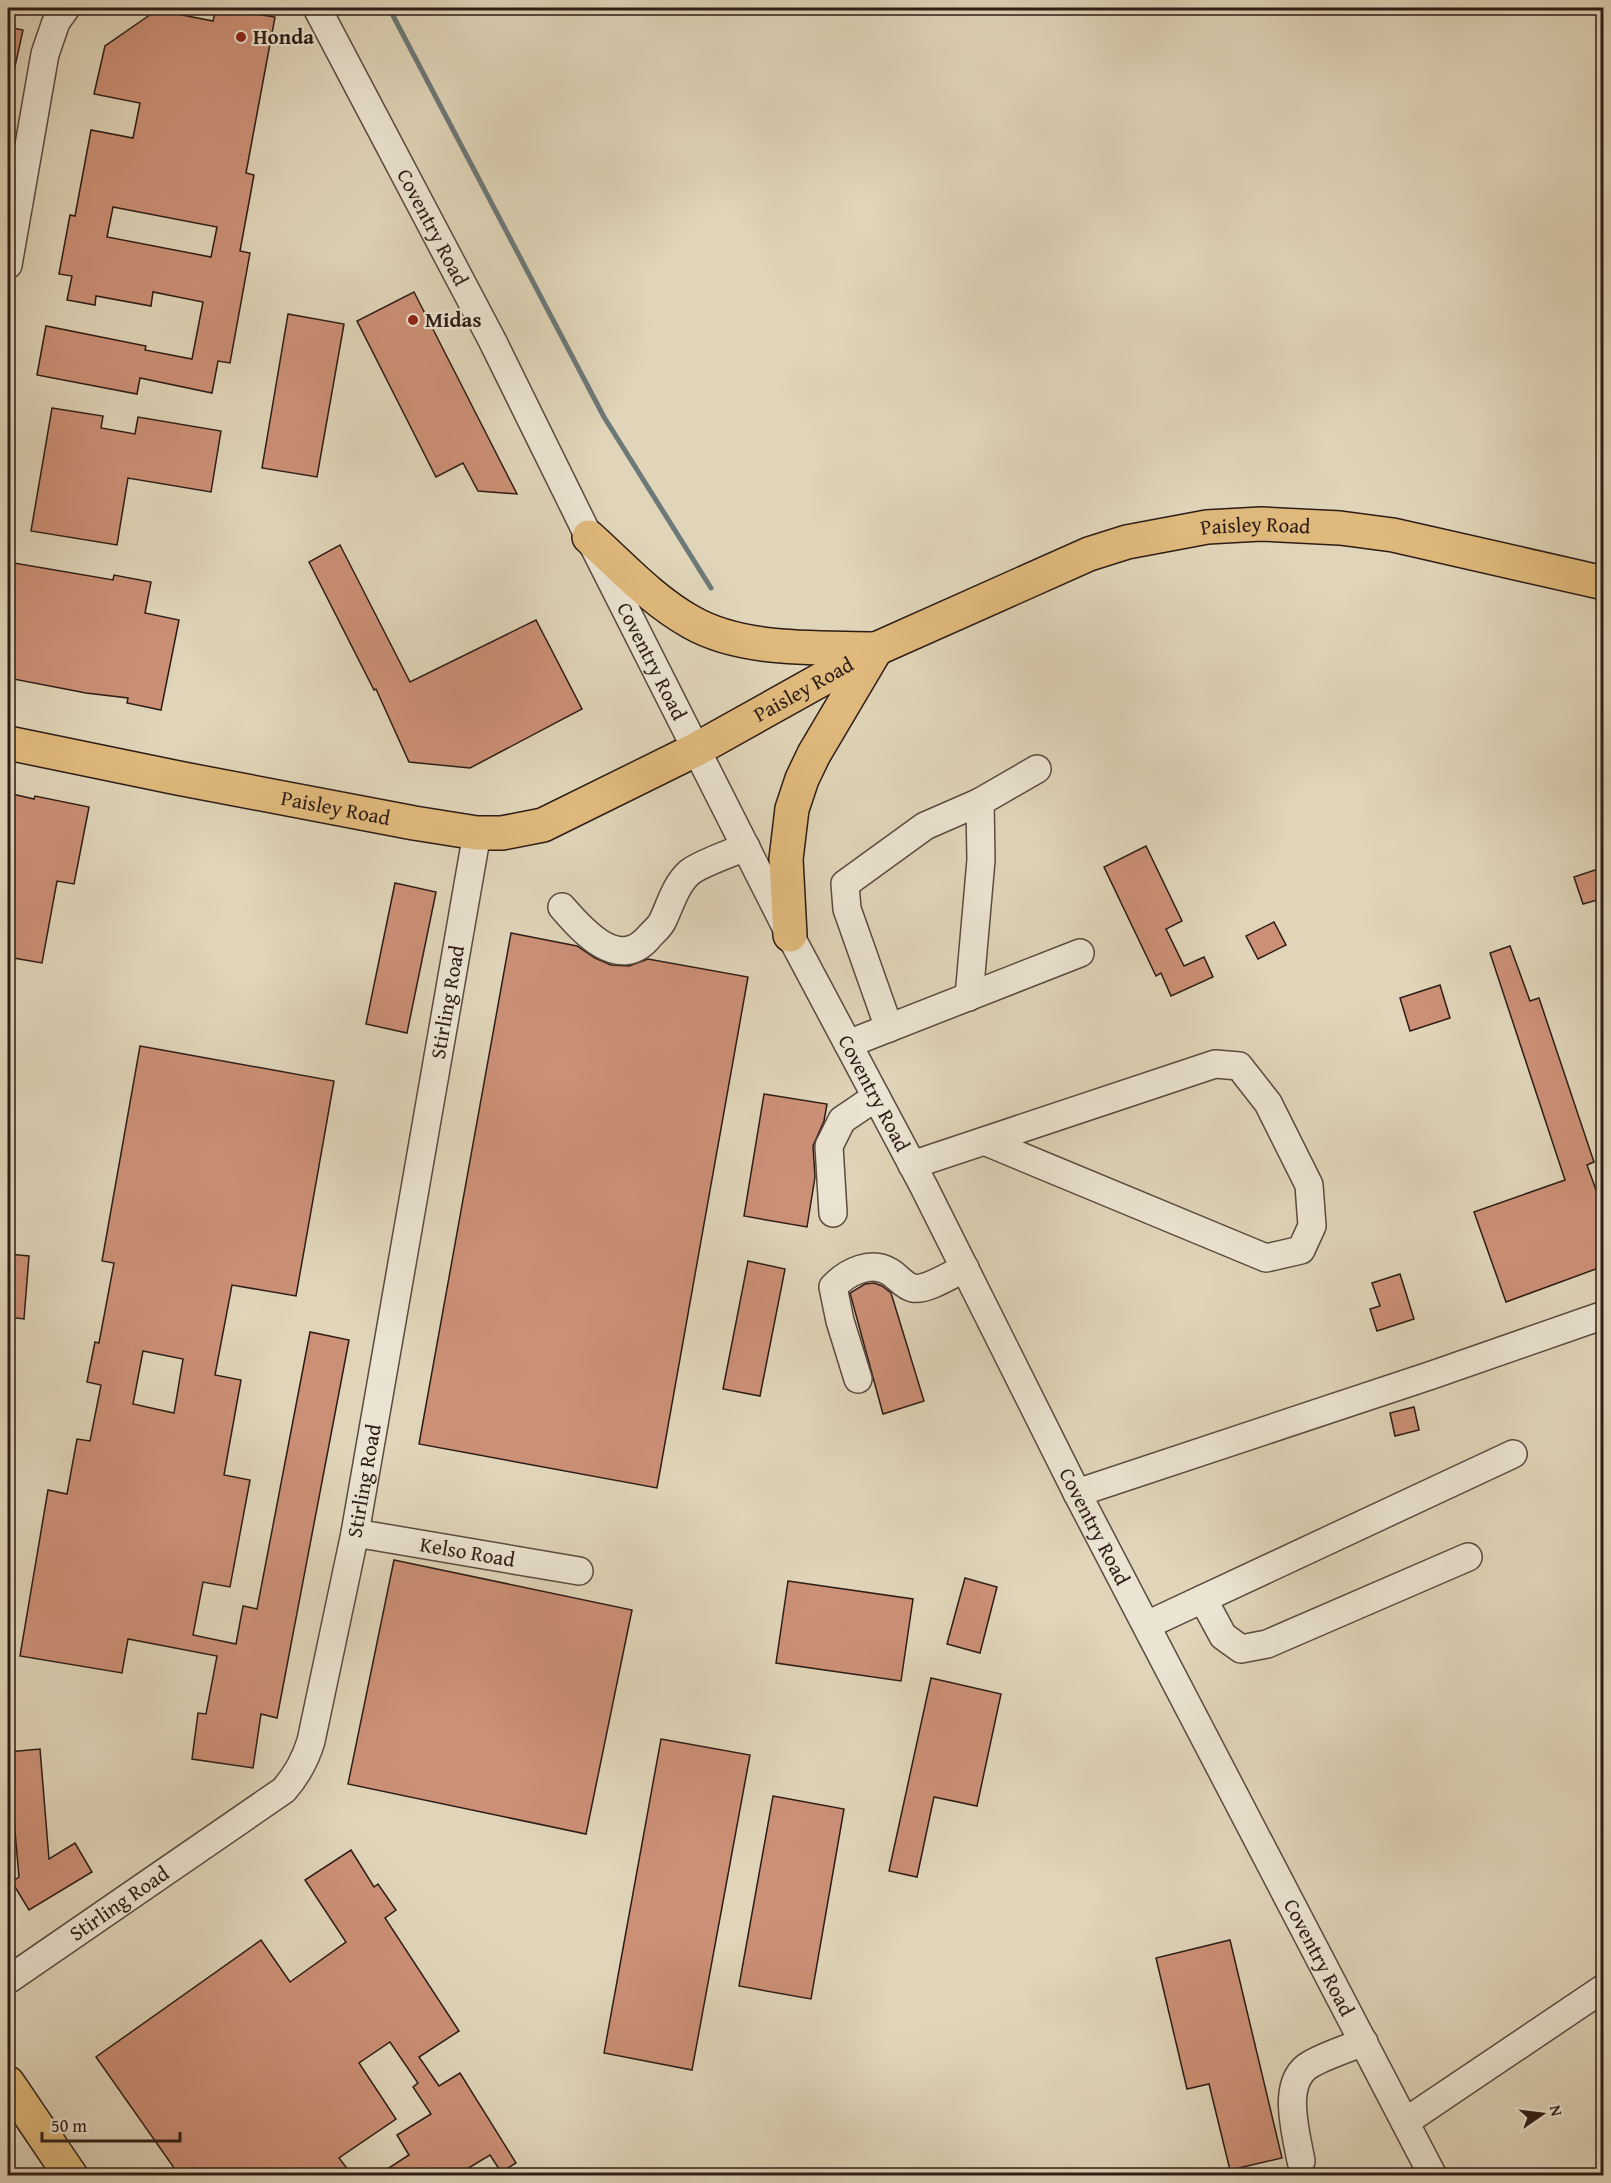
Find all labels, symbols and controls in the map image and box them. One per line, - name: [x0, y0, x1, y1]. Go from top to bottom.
- place label: Honda: [253, 21, 314, 52]
- marker: Honda: [234, 30, 248, 44]
- street label: Coventry Road: [389, 163, 477, 292]
- place label: Midas: [425, 304, 481, 335]
- marker: Midas: [406, 313, 420, 327]
- street label: Paisley Road: [1197, 508, 1312, 543]
- street label: Coventry Road: [609, 597, 695, 726]
- street label: Paisley Road: [747, 648, 860, 730]
- street label: Paisley Road: [279, 782, 394, 833]
- street label: Stirling Road: [422, 942, 472, 1061]
- street label: Coventry Road: [831, 1029, 919, 1158]
- street label: Stirling Road: [338, 1421, 389, 1540]
- street label: Coventry Road: [1052, 1462, 1139, 1591]
- street label: Kelso Road: [418, 1528, 518, 1575]
- street label: Stirling Road: [63, 1857, 176, 1948]
- street label: Coventry Road: [1276, 1893, 1363, 2022]
- north arrow: [1512, 2084, 1572, 2144]
- text: N: [1544, 2102, 1570, 2119]
- scale bar: [42, 2105, 180, 2143]
- text: 50 m: [51, 2112, 87, 2139]

